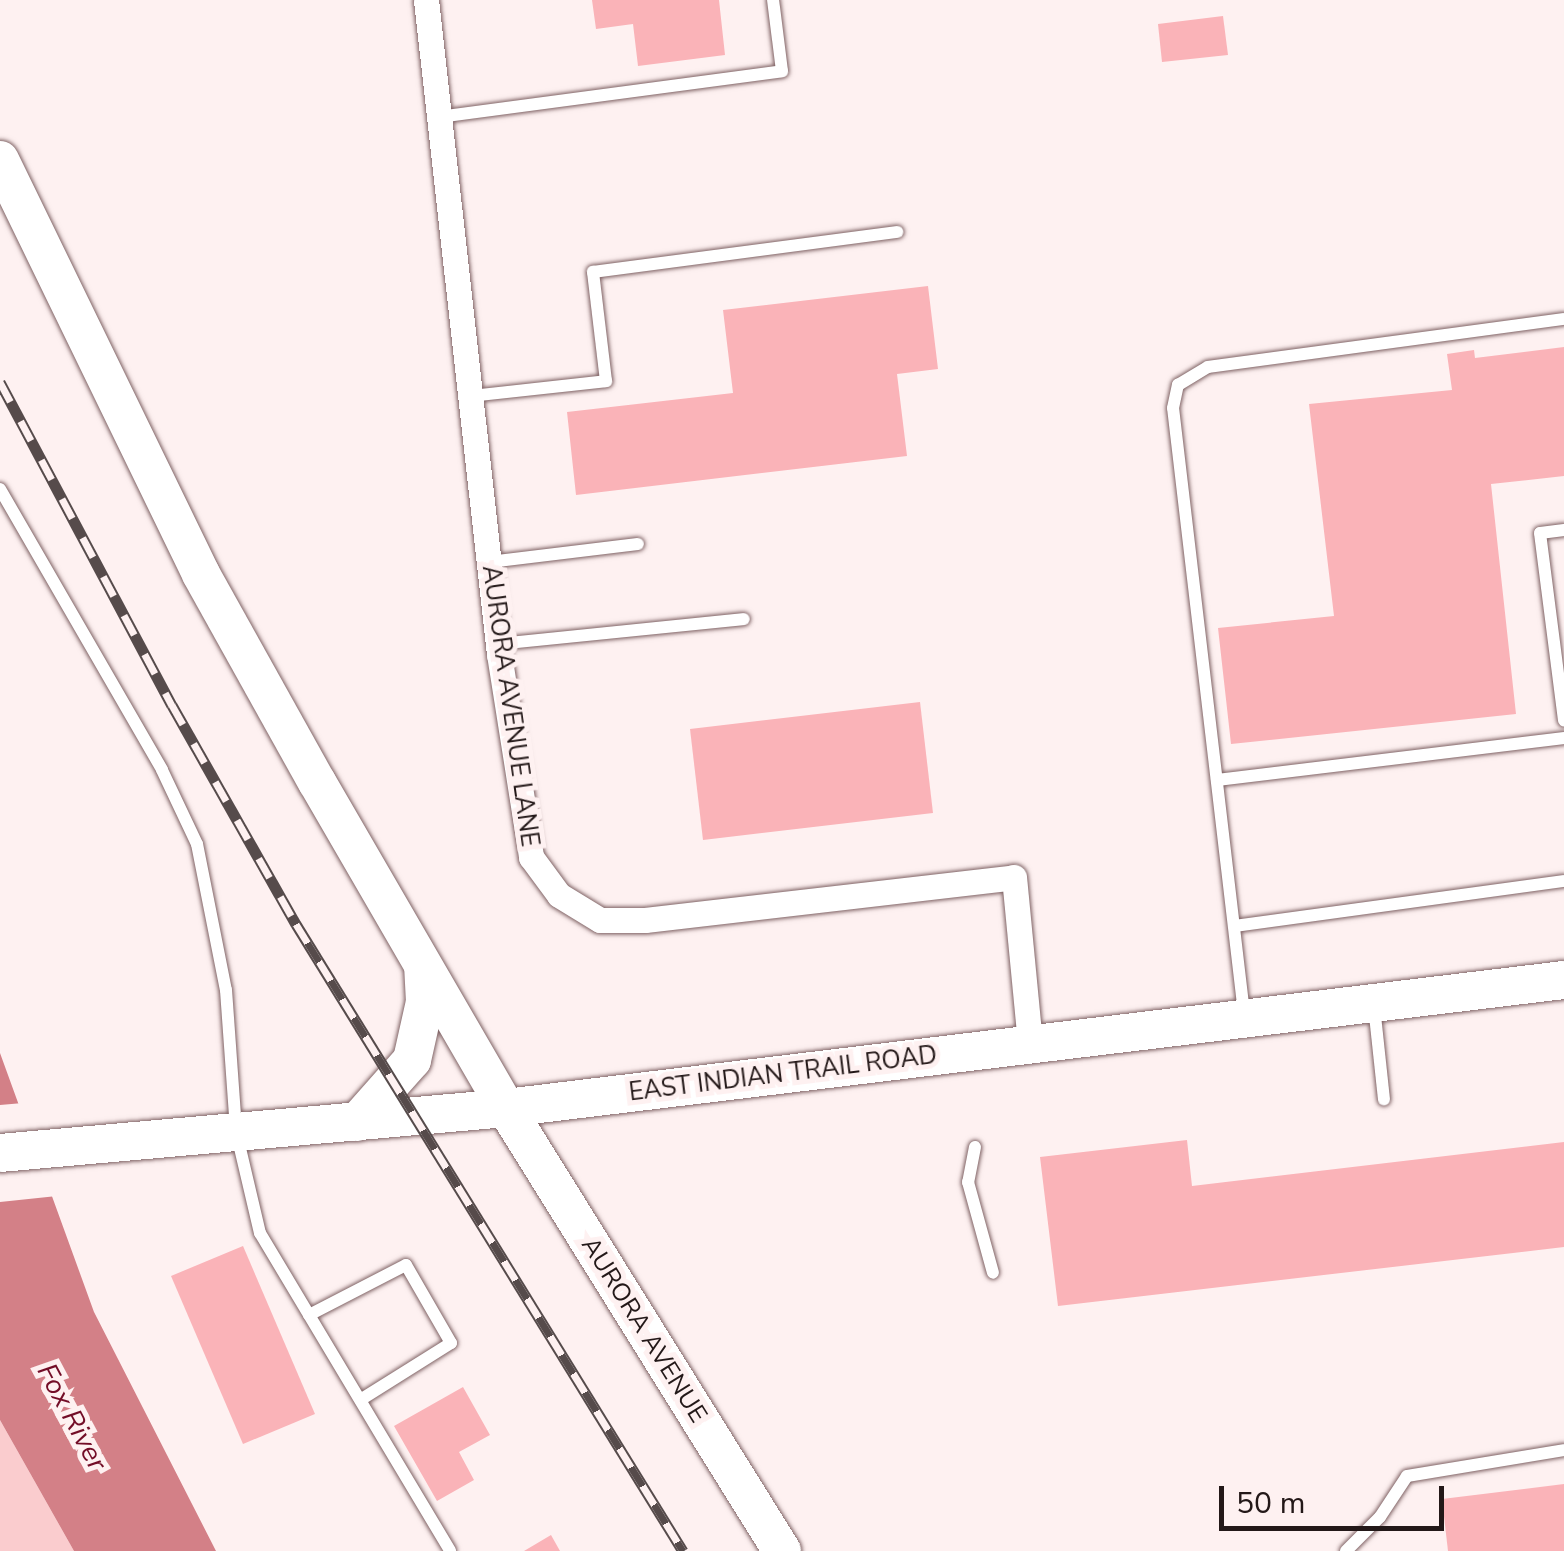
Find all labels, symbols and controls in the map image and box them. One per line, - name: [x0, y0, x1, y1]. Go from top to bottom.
- street label: AURORA AVENUE LANE: [475, 563, 545, 849]
- street label: EAST INDIAN TRAIL ROAD: [627, 1040, 939, 1108]
- street label: AURORA AVENUE: [575, 1232, 713, 1428]
- water label: Fox River: [30, 1358, 114, 1476]
- scale bar: [1224, 1466, 1449, 1528]
- text: 50 m: [1236, 1483, 1305, 1524]

